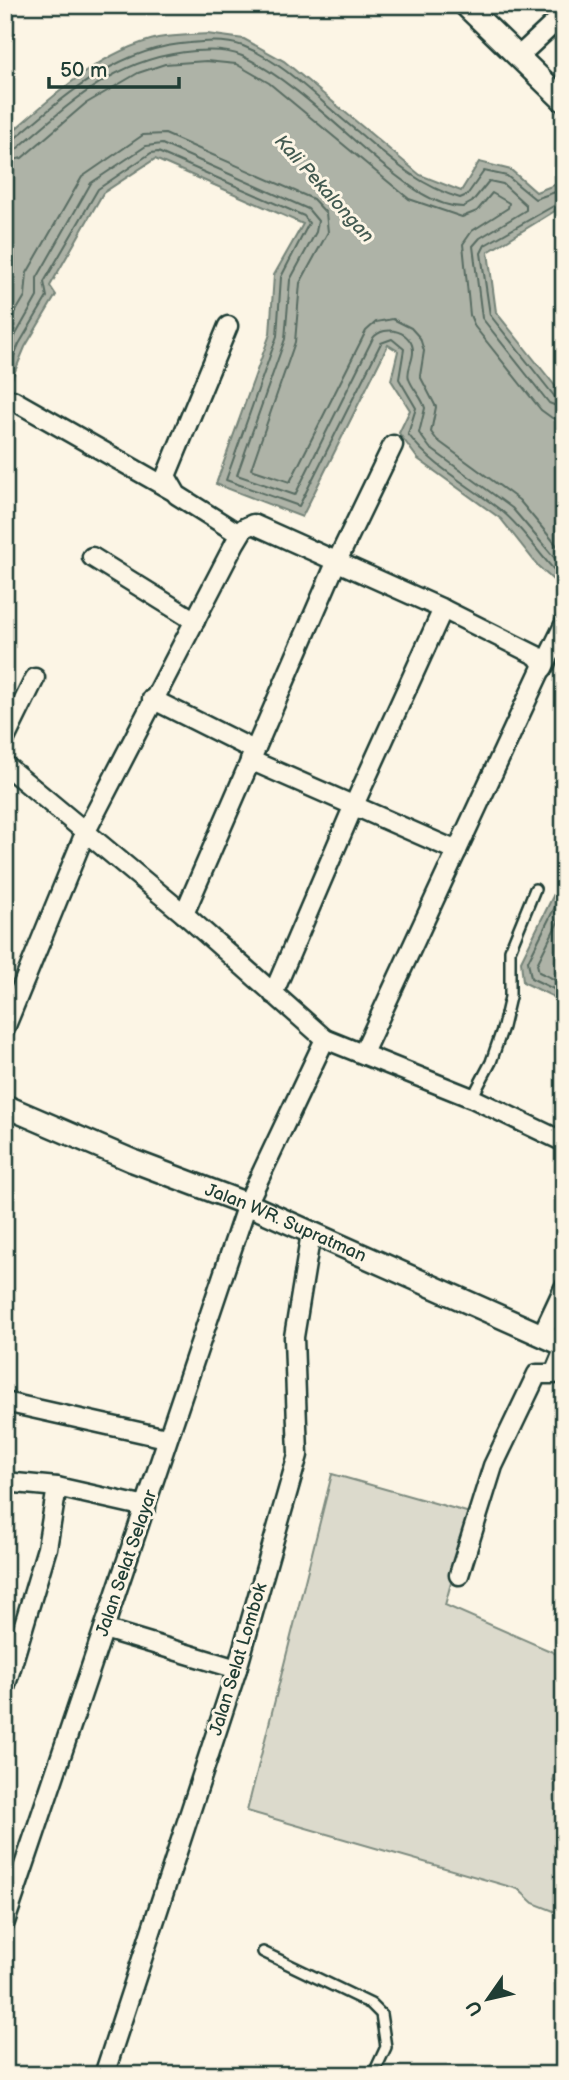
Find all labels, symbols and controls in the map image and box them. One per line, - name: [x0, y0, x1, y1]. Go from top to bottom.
- scale bar: [49, 46, 178, 90]
- text: 50 m: [60, 58, 107, 83]
- water label: Kali Pekalongan: [269, 130, 378, 248]
- street label: Jalan WR. Supratman: [202, 1179, 369, 1267]
- street label: Jalan Selat Selayar: [92, 1487, 162, 1639]
- street label: Jalan Selat Lombok: [205, 1580, 272, 1738]
- north arrow: [454, 1965, 524, 2035]
- text: U: [462, 1996, 488, 2020]

